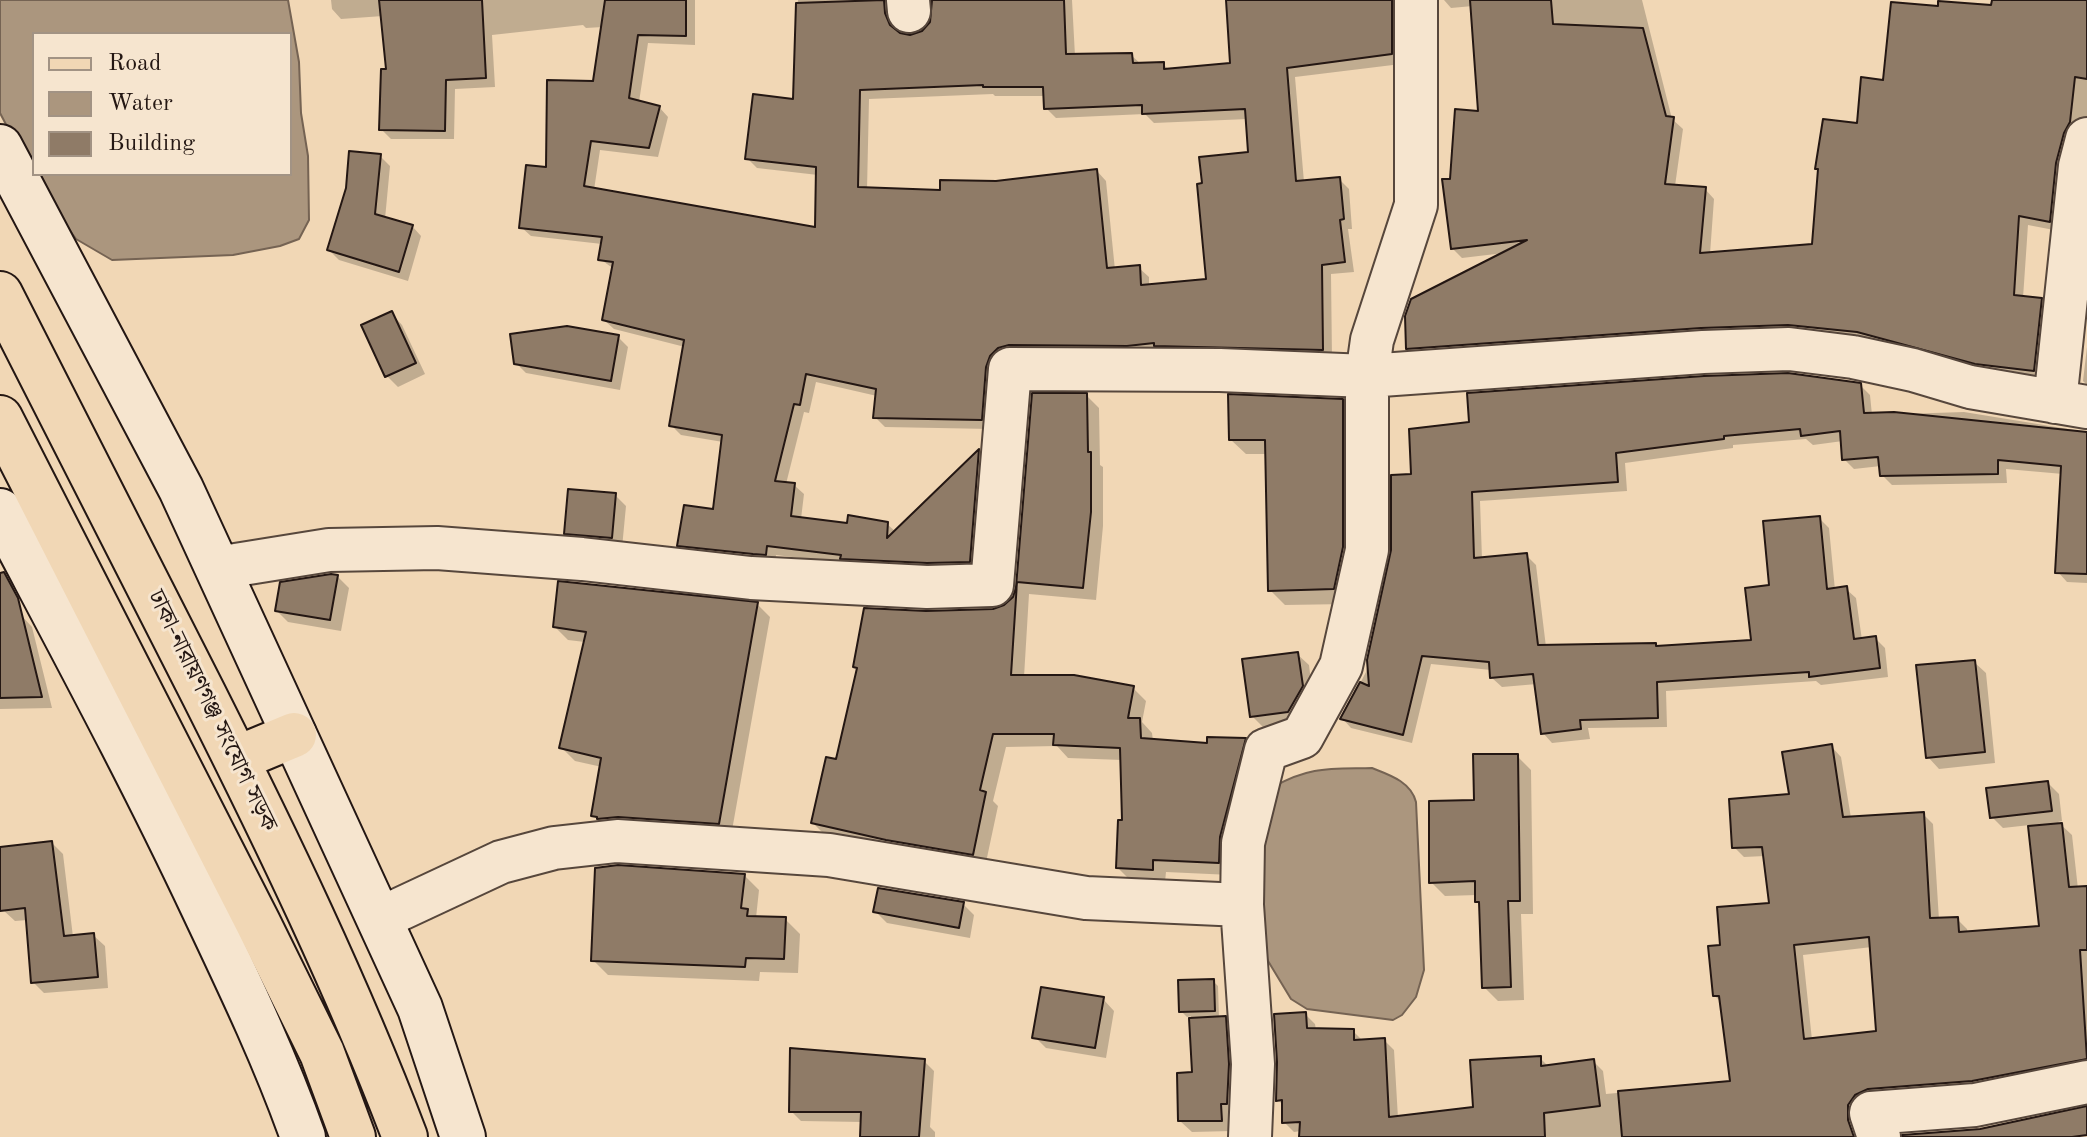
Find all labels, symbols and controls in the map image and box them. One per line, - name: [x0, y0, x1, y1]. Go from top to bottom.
- legend: [32, 32, 292, 176]
- text: Road: [108, 52, 161, 76]
- text: Water: [108, 92, 173, 116]
- text: Building: [108, 132, 195, 156]
- street label: ঢাকা-নারায়ণগঞ্জ সংযোগ সড়ক: [141, 586, 283, 836]

